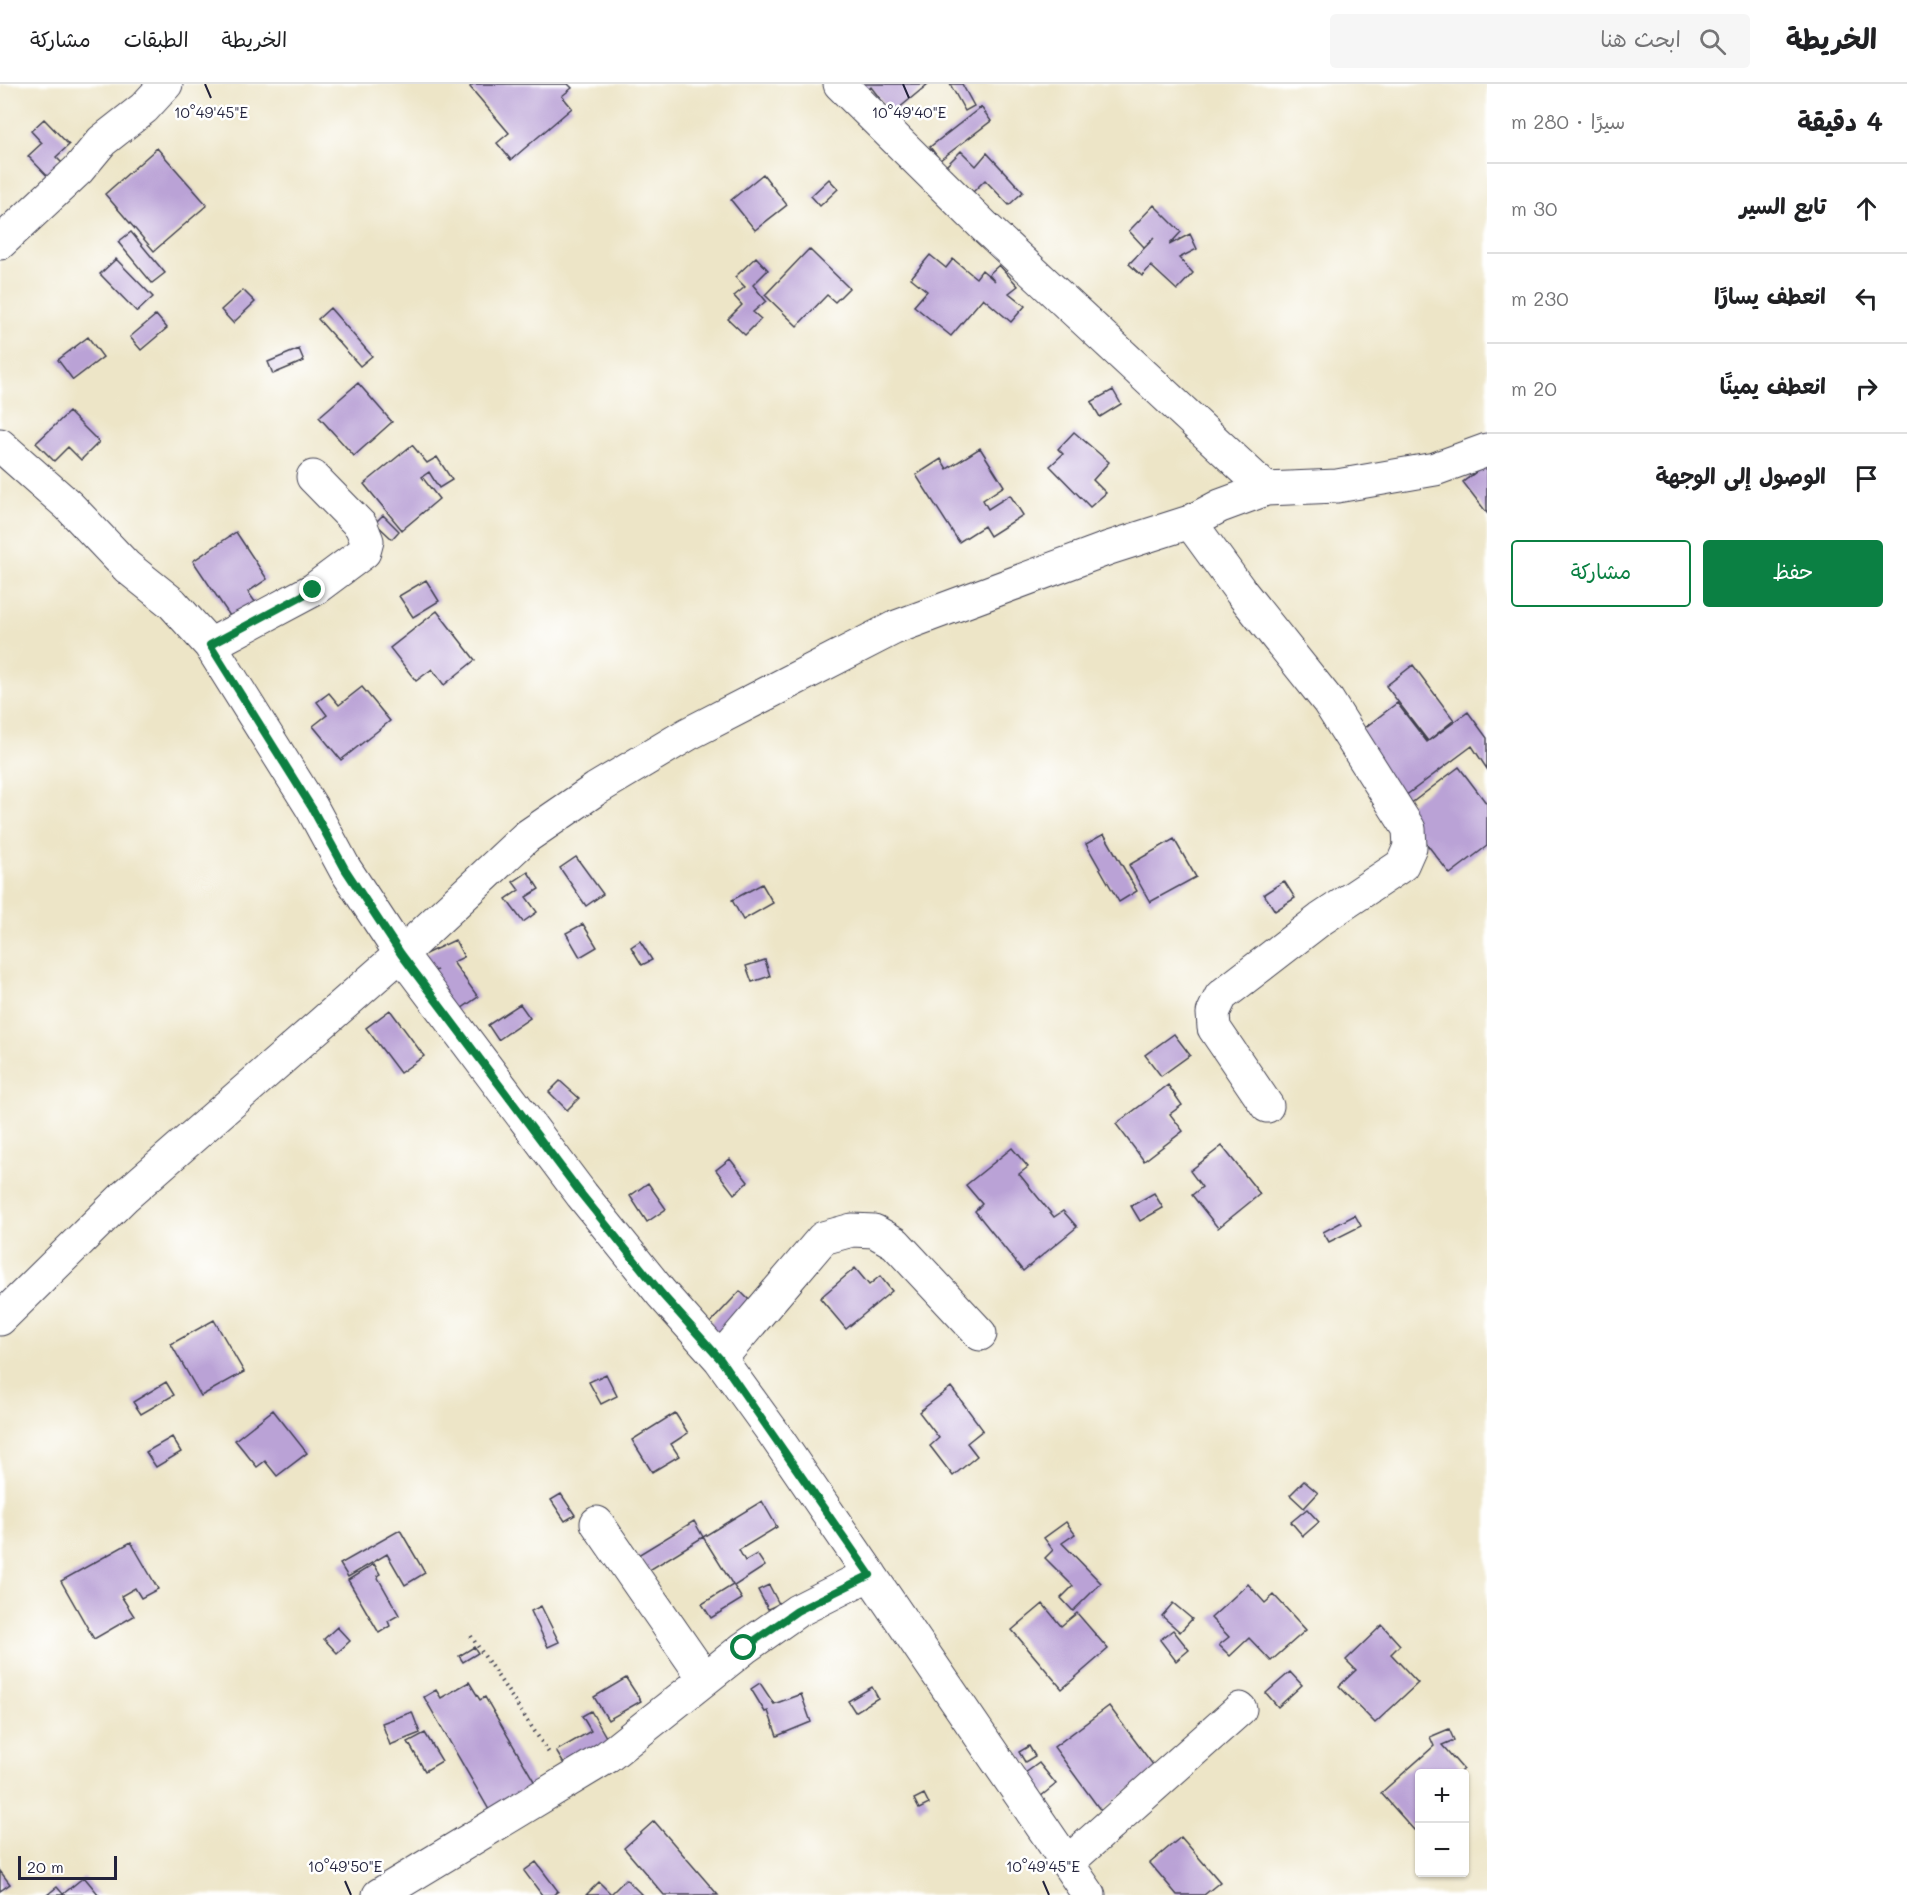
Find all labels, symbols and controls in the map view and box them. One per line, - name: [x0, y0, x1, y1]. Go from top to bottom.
- search box: [1330, 14, 1750, 68]
- text: الخريطة: [1786, 20, 1877, 56]
- text: ابحث هنا: [1600, 24, 1681, 53]
- text: مشاركة: [30, 25, 91, 52]
- text: الطبقات: [124, 25, 189, 52]
- text: الخريطة: [222, 25, 287, 52]
- icon: search: [1696, 25, 1729, 58]
- text: 10°49'45"E: [174, 102, 248, 122]
- text: 10°49'40"E: [872, 102, 947, 122]
- text: 4 دقيقة: [1797, 104, 1883, 138]
- text: سيرًا · 280 m: [1511, 108, 1625, 134]
- text: تابع السير: [1740, 191, 1826, 220]
- icon: ahead: [1850, 192, 1883, 225]
- text: 30 m: [1511, 195, 1557, 221]
- text: انعطف يسارًا: [1714, 281, 1826, 310]
- icon: left: [1850, 282, 1883, 315]
- text: 230 m: [1511, 285, 1569, 311]
- text: انعطف يمينًا: [1720, 371, 1826, 400]
- icon: right: [1850, 372, 1883, 405]
- text: 20 m: [1511, 375, 1557, 401]
- text: الوصول إلى الوجهة: [1655, 461, 1826, 490]
- icon: arrive: [1850, 462, 1883, 495]
- button: مشاركة: [1511, 540, 1691, 607]
- button: حفظ: [1703, 540, 1883, 607]
- route end: [299, 576, 325, 602]
- route start: [730, 1634, 756, 1660]
- map controls: [1415, 1769, 1469, 1877]
- button: +: [1415, 1769, 1469, 1823]
- button: −: [1415, 1823, 1469, 1877]
- scale bar: [18, 1853, 117, 1880]
- text: 20 m: [27, 1856, 64, 1877]
- text: 10°49'50"E: [308, 1856, 383, 1876]
- text: 10°49'45"E: [1006, 1856, 1080, 1876]

